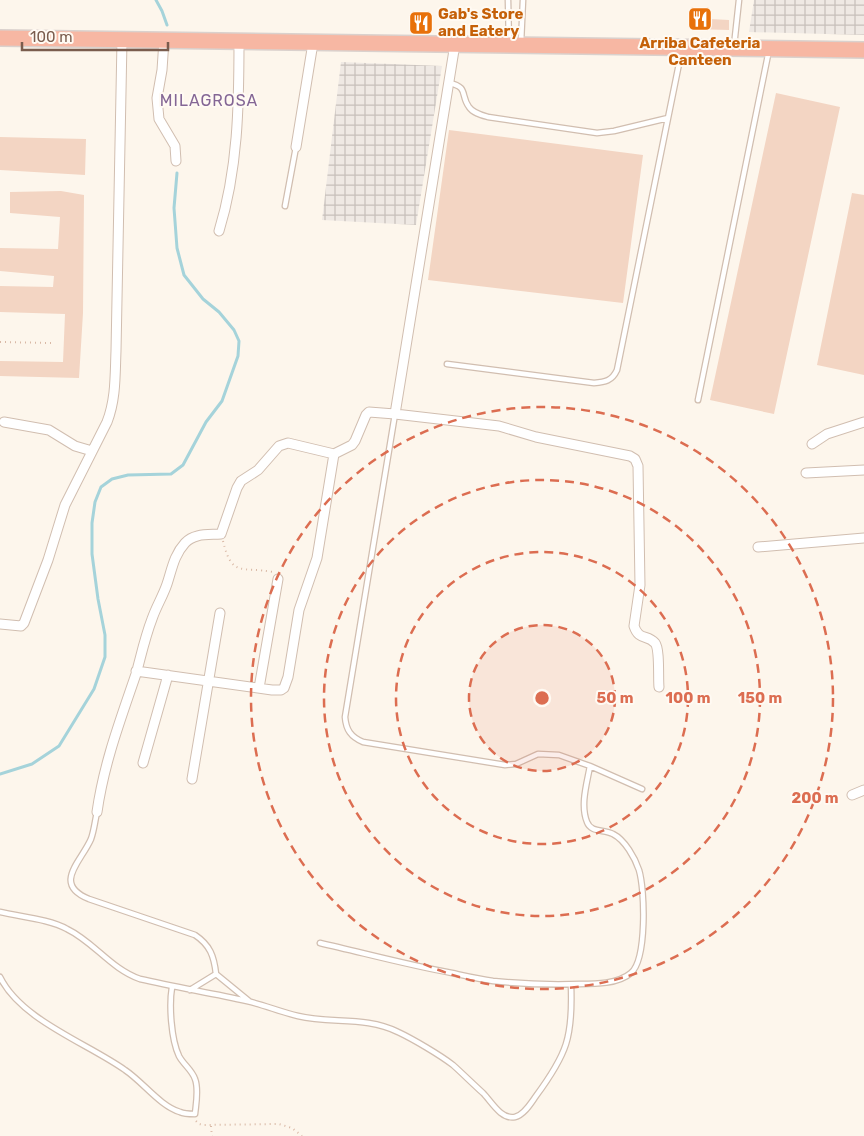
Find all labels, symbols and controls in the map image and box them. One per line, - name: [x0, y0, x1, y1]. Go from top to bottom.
- place label: Gab's Store and Eatery: [438, 5, 523, 40]
- restaurant icon: Arriba Cafeteria Canteen: [687, 6, 713, 32]
- restaurant icon: Gab's Store and Eatery: [408, 10, 434, 36]
- scale bar: [22, 20, 169, 52]
- text: 100 m: [30, 28, 72, 46]
- place label: Arriba Cafeteria Canteen: [640, 34, 761, 69]
- district label: MILAGROSA: [160, 91, 258, 110]
- centre of rings: [533, 689, 551, 707]
- text: 50 m: [597, 689, 633, 707]
- text: 100 m: [666, 689, 710, 707]
- text: 150 m: [738, 689, 782, 707]
- text: 200 m: [791, 789, 839, 807]

